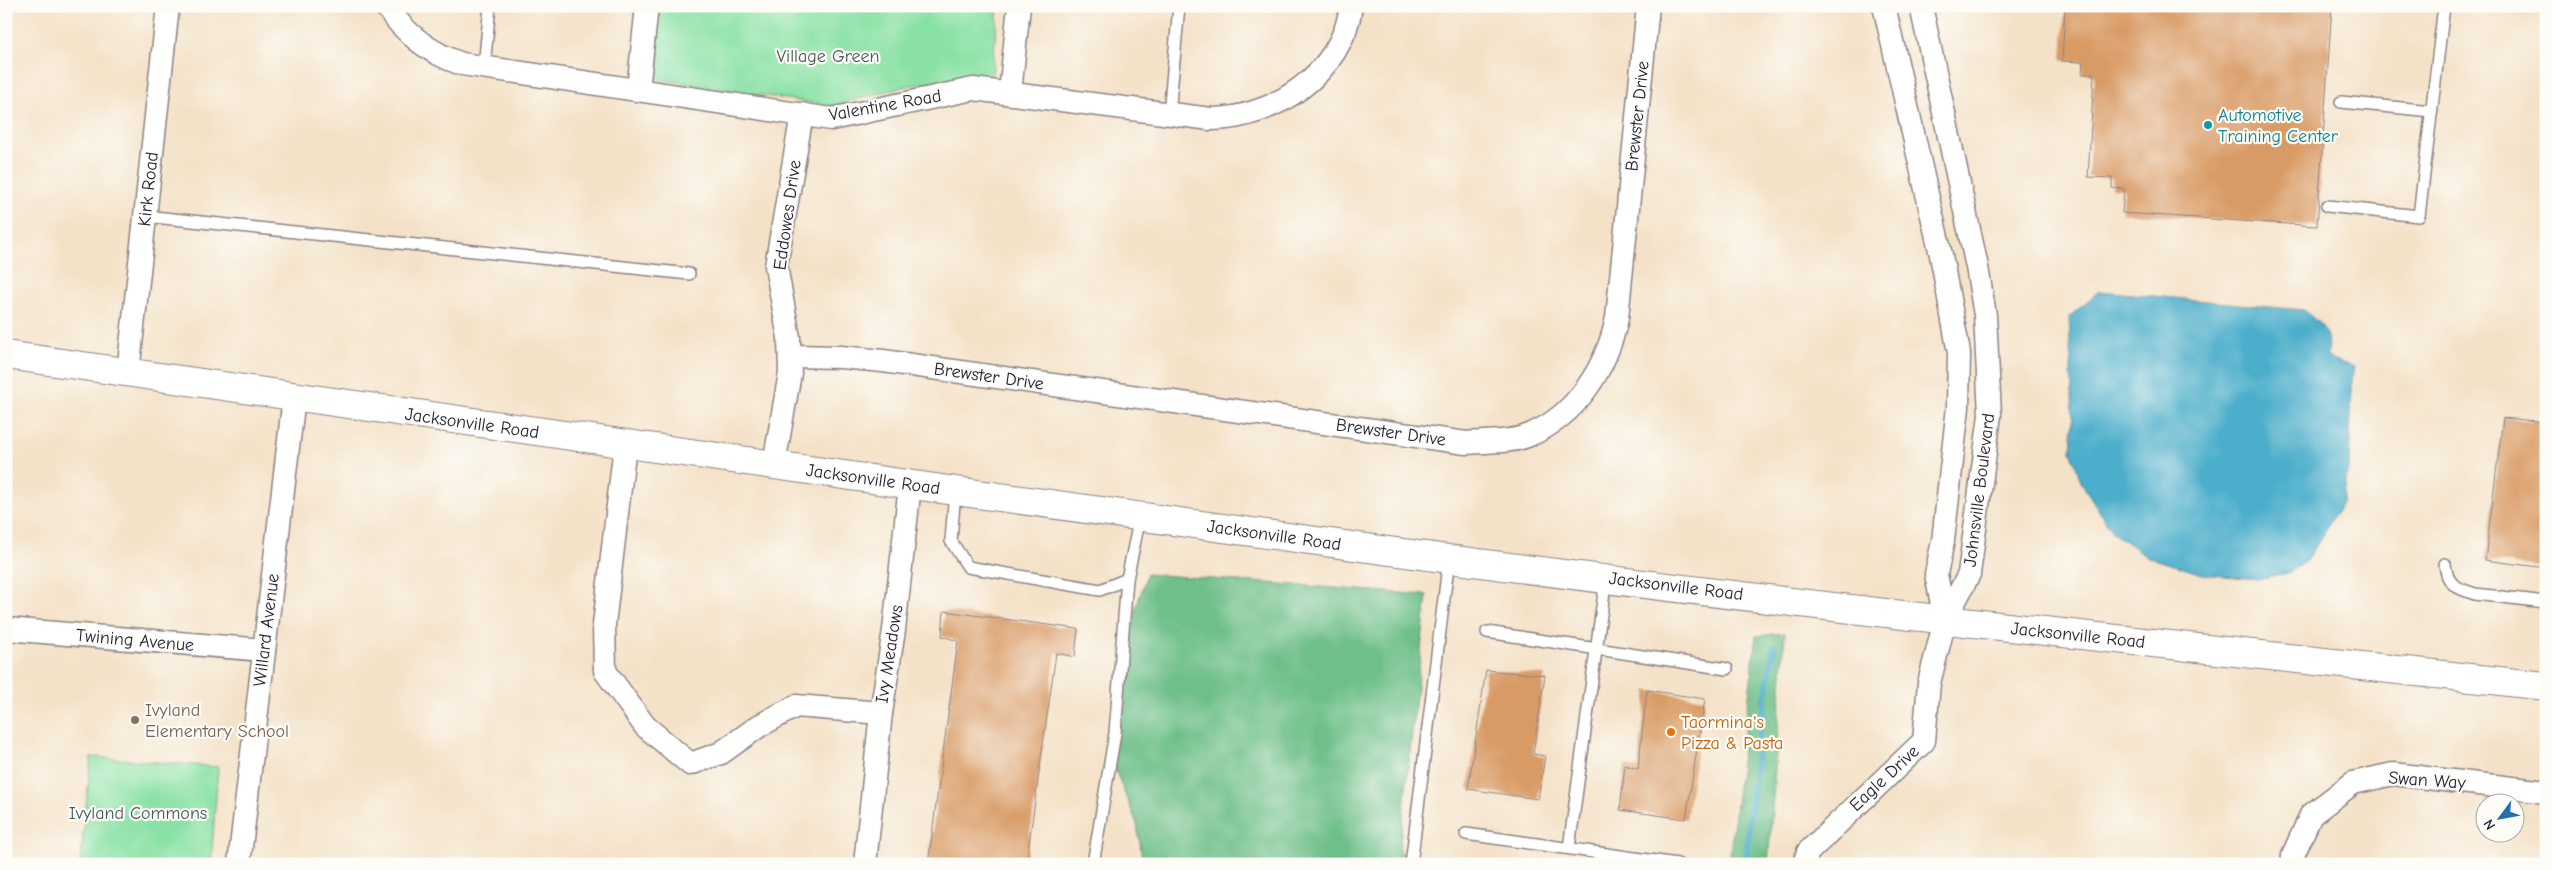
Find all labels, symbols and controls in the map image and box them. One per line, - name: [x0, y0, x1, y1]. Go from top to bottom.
- park label: Village Green: [776, 46, 880, 67]
- street label: Brewster Drive: [1621, 60, 1654, 172]
- street label: Valentine Road: [827, 85, 943, 126]
- place label: Automotive Training Center: [2218, 105, 2339, 147]
- marker: Automotive Training Center: [2202, 119, 2214, 131]
- street label: Kirk Road: [134, 151, 163, 227]
- street label: Eddowes Drive: [769, 159, 806, 271]
- street label: Brewster Drive: [933, 358, 1045, 395]
- street label: Jacksonville Road: [404, 404, 540, 443]
- street label: Johnsville Boulevard: [1960, 412, 1999, 568]
- street label: Brewster Drive: [1335, 414, 1447, 451]
- street label: Jacksonville Road: [805, 460, 941, 499]
- street label: Jacksonville Road: [1206, 516, 1342, 555]
- street label: Jacksonville Road: [1608, 568, 1744, 605]
- street label: Willard Avenue: [249, 572, 284, 688]
- street label: Ivy Meadows: [871, 603, 908, 705]
- street label: Jacksonville Road: [2010, 618, 2146, 653]
- street label: Twining Avenue: [75, 625, 195, 656]
- place label: Ivyland Elementary School: [145, 700, 289, 742]
- place label: Taormina's Pizza & Pasta: [1681, 712, 1783, 754]
- marker: Ivyland Elementary School: [129, 714, 141, 726]
- marker: Taormina's Pizza & Pasta: [1665, 726, 1677, 738]
- street label: Eagle Drive: [1845, 741, 1923, 816]
- street label: Swan Way: [2388, 767, 2467, 794]
- north arrow: [2474, 792, 2524, 842]
- park label: Ivyland Commons: [69, 803, 207, 824]
- text: N: [2480, 816, 2499, 833]

